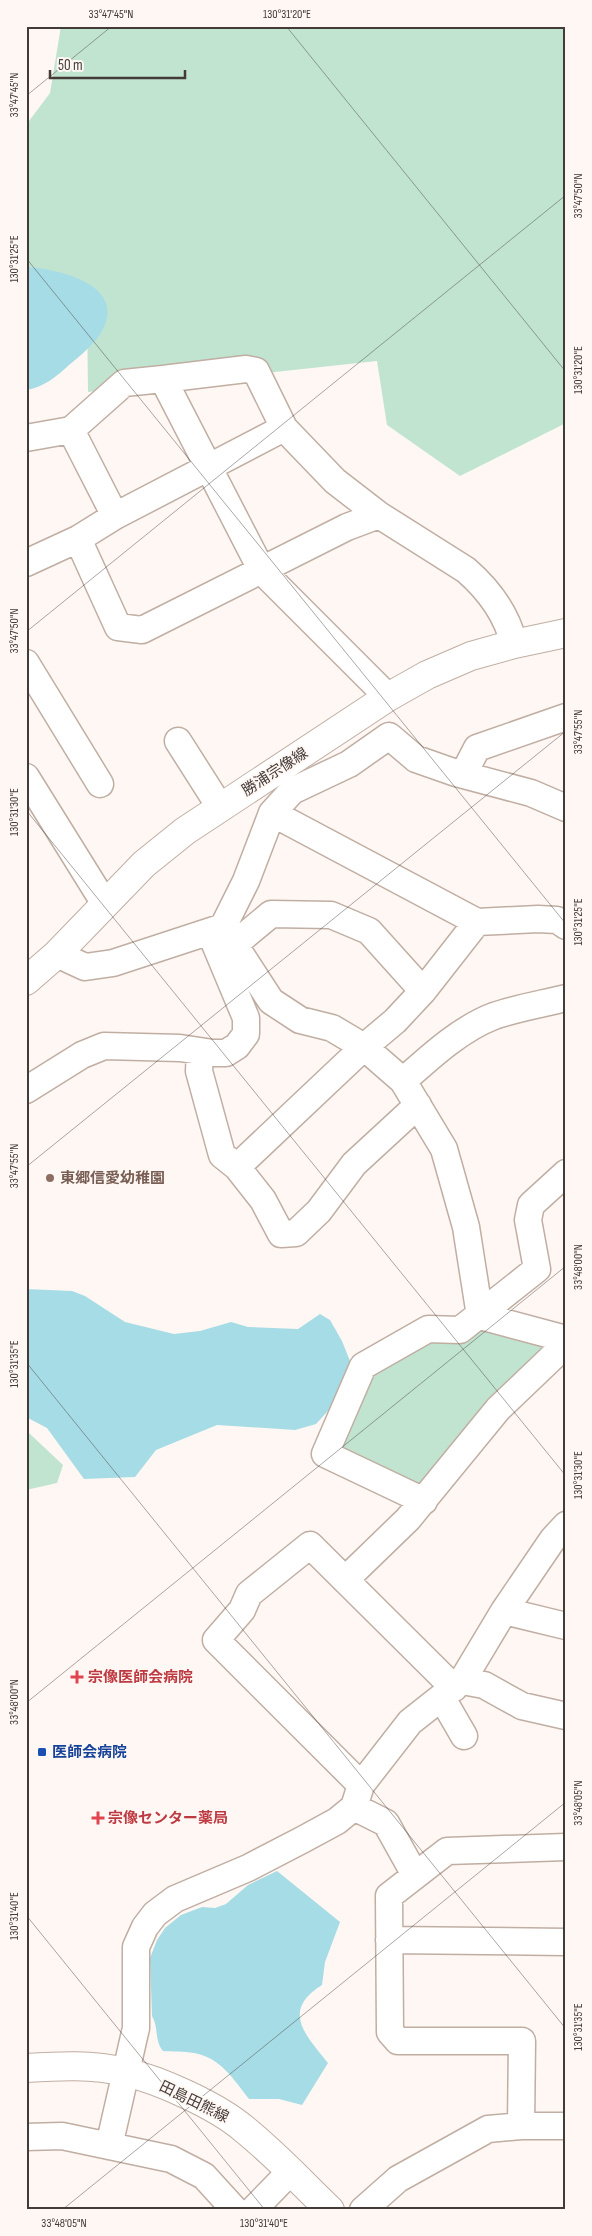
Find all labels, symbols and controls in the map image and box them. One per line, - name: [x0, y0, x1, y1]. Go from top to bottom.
- text: 33°47'45"N: [89, 7, 133, 22]
- text: 130°31'20"E: [263, 7, 311, 22]
- scale bar: [50, 48, 185, 80]
- text: 50 m: [58, 56, 83, 75]
- text: 33°47'45"N: [7, 73, 22, 117]
- text: 33°47'50"N: [571, 173, 586, 219]
- text: 130°31'25"E: [7, 235, 22, 283]
- text: 130°31'20"E: [571, 346, 586, 394]
- text: 33°47'50"N: [7, 608, 22, 654]
- text: 33°47'55"N: [571, 710, 586, 754]
- street label: 勝浦宗像線: [238, 744, 312, 800]
- text: 130°31'30"E: [7, 788, 22, 836]
- text: 130°31'25"E: [571, 898, 586, 946]
- text: 33°47'55"N: [7, 1144, 22, 1188]
- place label: 東郷信愛幼稚園: [60, 1169, 165, 1188]
- marker: 東郷信愛幼稚園: [44, 1172, 56, 1184]
- text: 33°48'00"N: [571, 1244, 586, 1290]
- text: 130°31'35"E: [7, 1340, 22, 1388]
- text: 130°31'30"E: [571, 1451, 586, 1499]
- place label: 宗像医師会病院: [88, 1668, 193, 1687]
- marker: 宗像医師会病院: [70, 1670, 84, 1684]
- text: 33°48'00"N: [7, 1679, 22, 1725]
- place label: 医師会病院: [52, 1743, 127, 1762]
- marker: 医師会病院: [36, 1746, 48, 1758]
- text: 33°48'05"N: [571, 1780, 586, 1826]
- place label: 宗像センター薬局: [108, 1809, 228, 1828]
- marker: 宗像センター薬局: [92, 1812, 104, 1824]
- text: 130°31'40"E: [7, 1892, 22, 1940]
- text: 130°31'35"E: [571, 2003, 586, 2051]
- street label: 田島田熊線: [156, 2077, 232, 2127]
- text: 33°48'05"N: [41, 2216, 87, 2231]
- text: 130°31'40"E: [240, 2216, 288, 2231]

